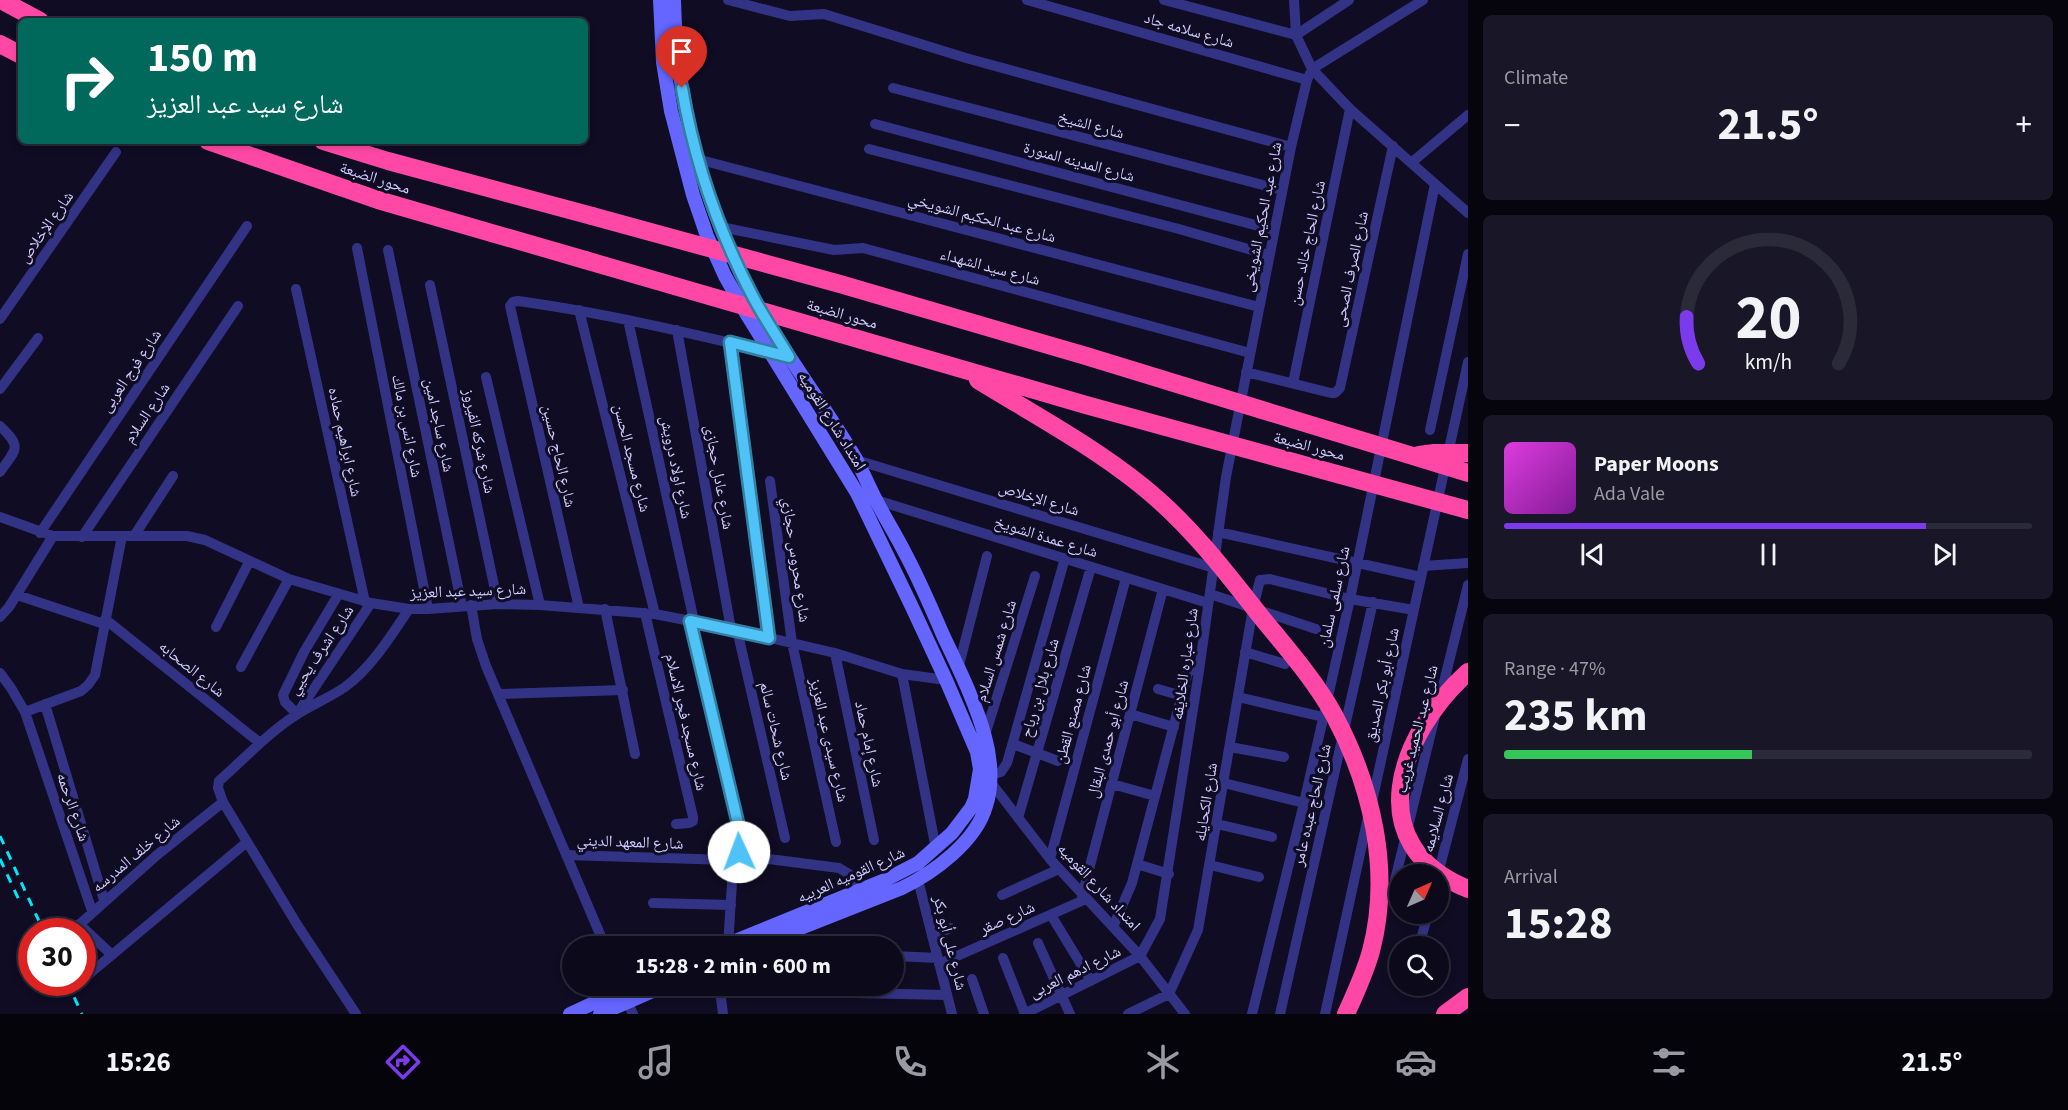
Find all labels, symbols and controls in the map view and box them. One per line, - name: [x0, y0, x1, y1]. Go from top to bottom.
- street label: شارع سلامه جاد: [1142, 7, 1236, 53]
- pin: [656, 26, 707, 88]
- text: 150 m: [147, 28, 258, 88]
- icon: arrive: [665, 35, 698, 68]
- icon: right: [48, 42, 126, 120]
- text: Climate: [1504, 64, 1568, 92]
- text: شارع سيد عبد العزيز: [147, 85, 344, 124]
- text: 21.5°: [1717, 93, 1819, 157]
- text: −: [1504, 102, 1520, 149]
- text: +: [2016, 102, 2032, 149]
- street label: شارع الشيخ: [1055, 106, 1127, 144]
- street label: شارع المدينه المنورة: [1021, 137, 1137, 187]
- street label: شارع عبد الحكيم الشويخى: [1237, 140, 1287, 294]
- street label: محور الضبعة: [337, 156, 413, 200]
- street label: شارع الحاج خالد حسن: [1283, 178, 1331, 308]
- street label: شارع الإخلاص: [13, 187, 79, 267]
- street label: شارع عبد الحكيم الشويخي: [905, 188, 1058, 249]
- street label: شارع الصرف الصحى: [1328, 209, 1374, 329]
- street label: شارع سيد الشهداء: [937, 243, 1043, 291]
- text: 20: [1735, 274, 1801, 363]
- street label: محور الضبعة: [804, 293, 880, 335]
- street label: شارع فرج العربى: [95, 325, 167, 417]
- text: km/h: [1744, 348, 1792, 379]
- street label: امتداد شارع القوميه: [793, 367, 871, 475]
- street label: شارع انس بن مالك: [386, 372, 428, 480]
- street label: شارع ساجد امين: [418, 376, 460, 474]
- street label: شارع السلام: [119, 378, 175, 448]
- street label: شارع ابراهيم حماده: [323, 385, 367, 499]
- street label: شارع شركه الفيروز: [457, 385, 501, 496]
- street label: شارع الحاج حسين: [536, 402, 582, 510]
- street label: شارع مسجد الحسن: [608, 402, 656, 514]
- street label: شارع اولاد درويش: [654, 413, 698, 521]
- street label: شارع عادل حجازى: [699, 423, 739, 531]
- street label: محور الضبعة: [1271, 426, 1347, 466]
- text: Paper Moons: [1594, 448, 1719, 480]
- street label: شارع الإخلاص: [996, 476, 1082, 522]
- text: Ada Vale: [1594, 480, 1665, 508]
- street label: شارع محروس حجازي: [775, 496, 816, 624]
- street label: شارع عمدة الشويخ: [992, 511, 1100, 563]
- icon: previous: [1576, 538, 1609, 571]
- icon: pause: [1752, 538, 1785, 571]
- icon: next: [1928, 538, 1961, 571]
- street label: شارع سلمى سلمان: [1312, 544, 1356, 650]
- street label: شارع سيد عبد العزيز: [408, 578, 527, 604]
- street label: شارع شمس السلام: [970, 597, 1022, 705]
- street label: شارع اشرف يحيي: [283, 601, 360, 700]
- street label: شارع عباره الخلايفه: [1166, 607, 1204, 721]
- street label: شارع أبو بكر الصديق: [1359, 626, 1405, 744]
- street label: شارع الصحابه: [154, 635, 230, 703]
- street label: شارع بلال بن رباح: [1015, 636, 1065, 740]
- street label: شارع مسجد فجر الاسلام: [660, 651, 712, 793]
- text: Range · 47%: [1504, 655, 1605, 683]
- street label: شارع مصنع القطن: [1049, 662, 1097, 766]
- street label: شارع عبد الحميد غريب: [1390, 663, 1444, 795]
- street label: شارع سيدى عبد العزيز: [804, 675, 854, 804]
- street label: شارع أبو حمدى البقال: [1082, 677, 1134, 801]
- street label: شارع شحات سالم: [754, 679, 798, 783]
- text: 235 km: [1504, 684, 1648, 748]
- street label: شارع إمام حماد: [849, 699, 889, 789]
- street label: شارع الحاج عبده عامر: [1287, 742, 1337, 869]
- street label: شارع الكحايله: [1189, 761, 1223, 843]
- street label: شارع الرحمه: [51, 770, 95, 844]
- street label: شارع السلايمه: [1417, 771, 1459, 855]
- street label: شارع خلف المدرسه: [87, 810, 185, 898]
- position arrow: [707, 820, 771, 884]
- street label: شارع المعهد الديني: [576, 829, 684, 856]
- street label: امتداد شارع القوميه: [1052, 838, 1146, 936]
- street label: شارع القوميه العربيه: [794, 841, 908, 909]
- text: Arrival: [1504, 863, 1558, 891]
- north arrow: [1389, 864, 1449, 924]
- map controls: [1389, 864, 1449, 996]
- street label: شارع على أبو بكر: [927, 892, 972, 993]
- text: 15:28: [1504, 892, 1613, 956]
- street label: شارع صقر: [975, 896, 1038, 940]
- speed limit sign: 30: [18, 918, 96, 996]
- button: search: [1389, 936, 1449, 996]
- street label: شارع ادهم العربى: [1025, 940, 1125, 1004]
- text: 15:28 · 2 min · 600 m: [635, 950, 831, 982]
- icon: directions: [382, 1041, 424, 1083]
- icon: music: [635, 1041, 677, 1083]
- icon: phone: [889, 1041, 931, 1083]
- icon: climate: [1142, 1041, 1184, 1083]
- icon: car: [1395, 1041, 1437, 1083]
- icon: filters: [1648, 1041, 1690, 1083]
- text: 15:26: [106, 1043, 171, 1082]
- text: 21.5°: [1902, 1043, 1962, 1082]

